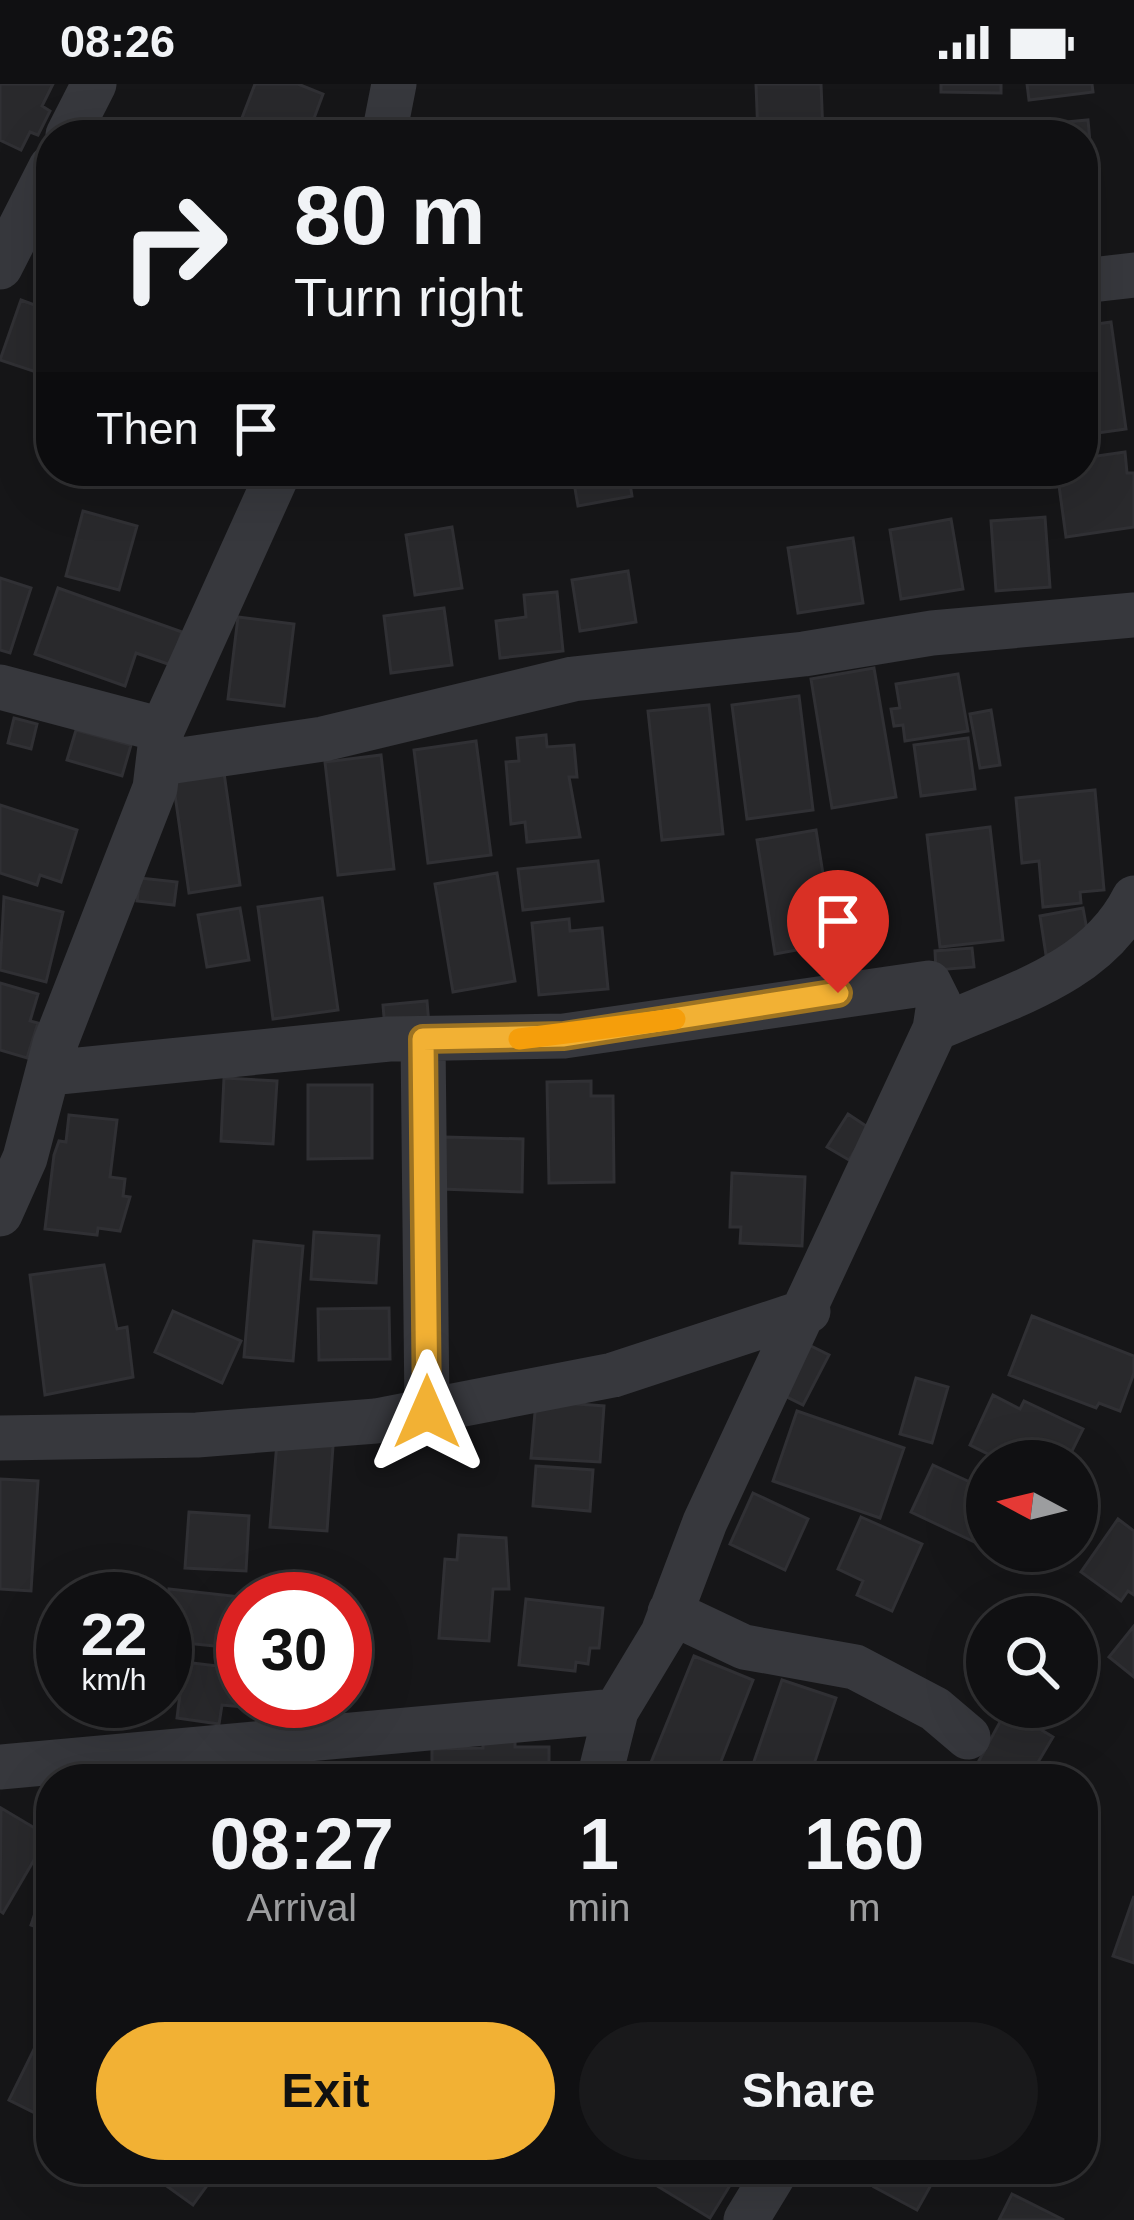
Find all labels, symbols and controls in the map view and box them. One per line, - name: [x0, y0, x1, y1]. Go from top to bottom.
- text: 08:26: [60, 16, 175, 67]
- icon: right: [96, 168, 252, 324]
- text: 80 m: [294, 168, 485, 262]
- text: Turn right: [294, 267, 523, 327]
- icon: arrive: [223, 396, 289, 462]
- text: Then: [96, 403, 199, 454]
- pin: [787, 870, 889, 993]
- icon: arrive: [805, 888, 871, 954]
- position arrow: [364, 1349, 490, 1475]
- north arrow: [966, 1440, 1098, 1572]
- map controls: [966, 1440, 1098, 1728]
- speed limit sign: 30: [216, 1572, 372, 1728]
- button: search: [966, 1596, 1098, 1728]
- text: 22: [81, 1601, 147, 1668]
- text: km/h: [81, 1663, 147, 1696]
- text: 08:27: [210, 1804, 394, 1884]
- text: 1: [579, 1804, 619, 1884]
- text: 160: [804, 1804, 924, 1884]
- text: Arrival: [247, 1886, 357, 1929]
- text: min: [568, 1886, 630, 1929]
- text: m: [848, 1886, 880, 1929]
- button: Exit: [96, 2022, 555, 2160]
- button: Share: [579, 2022, 1038, 2160]

